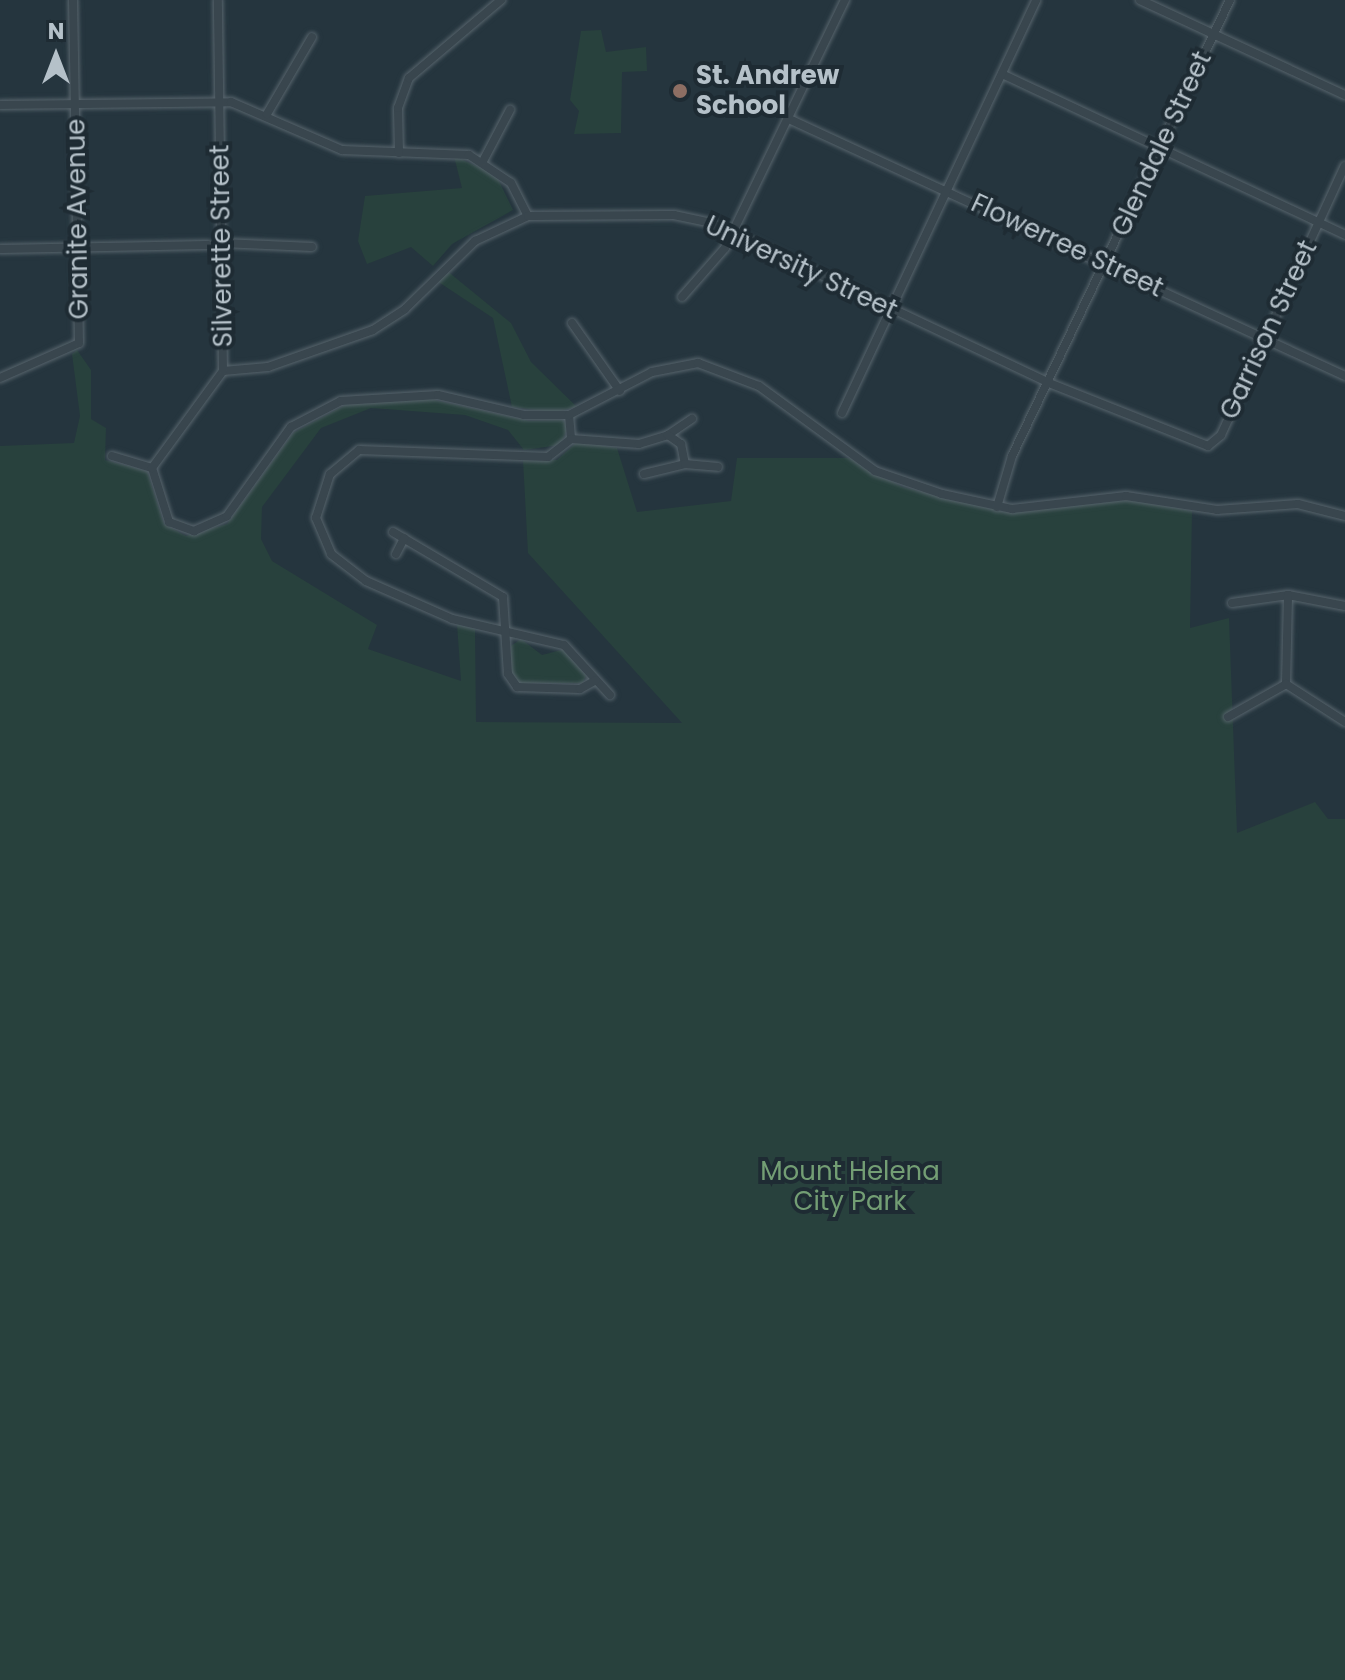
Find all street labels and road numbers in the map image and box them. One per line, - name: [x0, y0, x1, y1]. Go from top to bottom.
- street label: Glendale Street: [1106, 47, 1218, 241]
- street label: Granite Avenue: [61, 118, 95, 320]
- street label: Silverette Street: [205, 144, 239, 348]
- street label: Flowerree Street: [966, 188, 1168, 304]
- street label: University Street: [700, 210, 902, 326]
- street label: Garrison Street: [1214, 236, 1324, 424]

